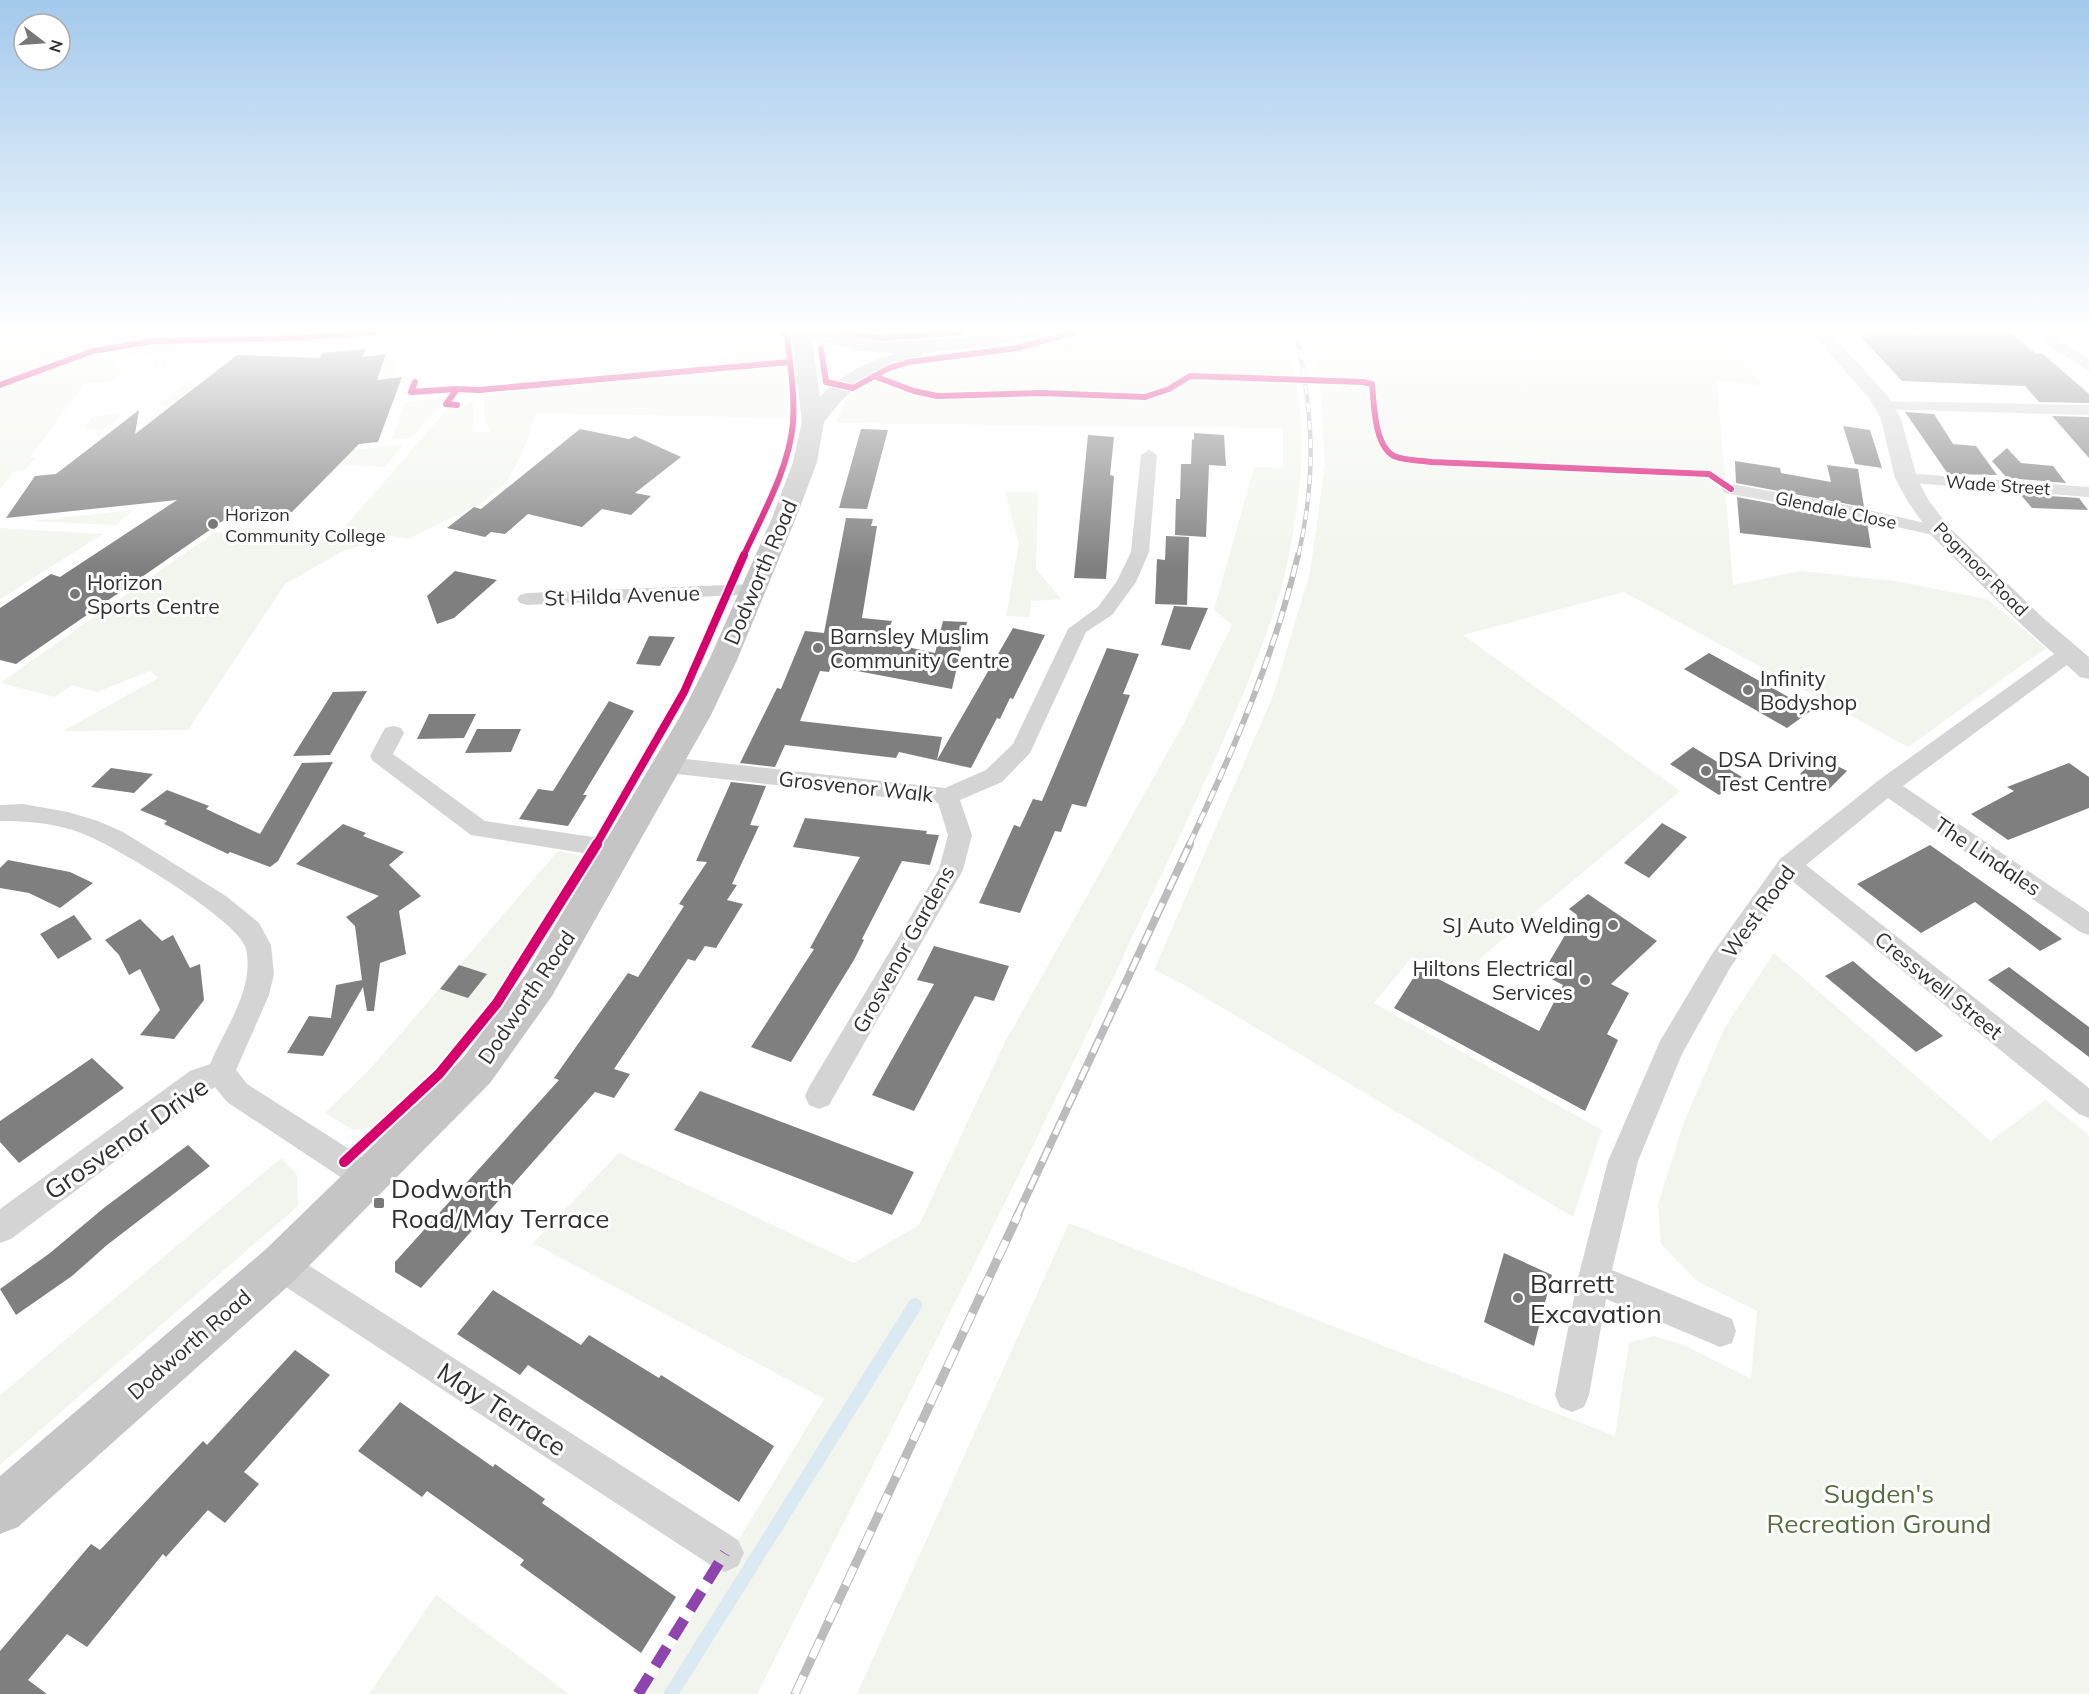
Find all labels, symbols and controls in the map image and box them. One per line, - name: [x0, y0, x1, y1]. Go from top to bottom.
- north arrow: [12, 12, 72, 72]
- text: N: [45, 38, 68, 55]
- street label: Wade Street: [1945, 470, 2051, 500]
- street label: Glendale Close: [1773, 486, 1899, 534]
- street label: Dodworth Road: [718, 496, 802, 648]
- place label: Horizon Community College: [225, 503, 385, 547]
- marker: Horizon Community College: [206, 517, 220, 531]
- street label: Pogmoor Road: [1929, 517, 2033, 621]
- place label: Horizon Sports Centre: [87, 569, 220, 619]
- street label: St Hilda Avenue: [544, 579, 700, 611]
- marker: Horizon Sports Centre: [68, 587, 82, 601]
- place label: Barnsley Muslim Community Centre: [830, 623, 1010, 673]
- marker: Barnsley Muslim Community Centre: [811, 641, 825, 655]
- place label: Infinity Bodyshop: [1760, 665, 1857, 715]
- marker: Infinity Bodyshop: [1741, 683, 1755, 697]
- place label: DSA Driving Test Centre: [1718, 746, 1837, 796]
- marker: DSA Driving Test Centre: [1699, 764, 1713, 778]
- street label: Grosvenor Walk: [777, 765, 935, 807]
- street label: The Lindales: [1930, 811, 2046, 901]
- street label: West Road: [1716, 860, 1800, 962]
- street label: Grosvenor Gardens: [846, 861, 960, 1037]
- place label: SJ Auto Welding: [1442, 912, 1601, 938]
- marker: SJ Auto Welding: [1606, 918, 1620, 932]
- street label: Dodworth Road: [472, 925, 580, 1069]
- street label: Cresswell Street: [1870, 926, 2008, 1044]
- place label: Hiltons Electrical Services: [1412, 955, 1573, 1005]
- marker: Hiltons Electrical Services: [1578, 973, 1592, 987]
- street label: Grosvenor Drive: [38, 1069, 214, 1207]
- place label: Dodworth Road/May Terrace: [391, 1172, 610, 1235]
- marker: Dodworth Road/May Terrace: [372, 1196, 386, 1210]
- place label: Barrett Excavation: [1530, 1267, 1662, 1330]
- street label: Dodworth Road: [122, 1283, 256, 1405]
- marker: Barrett Excavation: [1511, 1291, 1525, 1305]
- street label: May Terrace: [431, 1355, 573, 1463]
- park label: Sugden's Recreation Ground: [1767, 1477, 1991, 1540]

